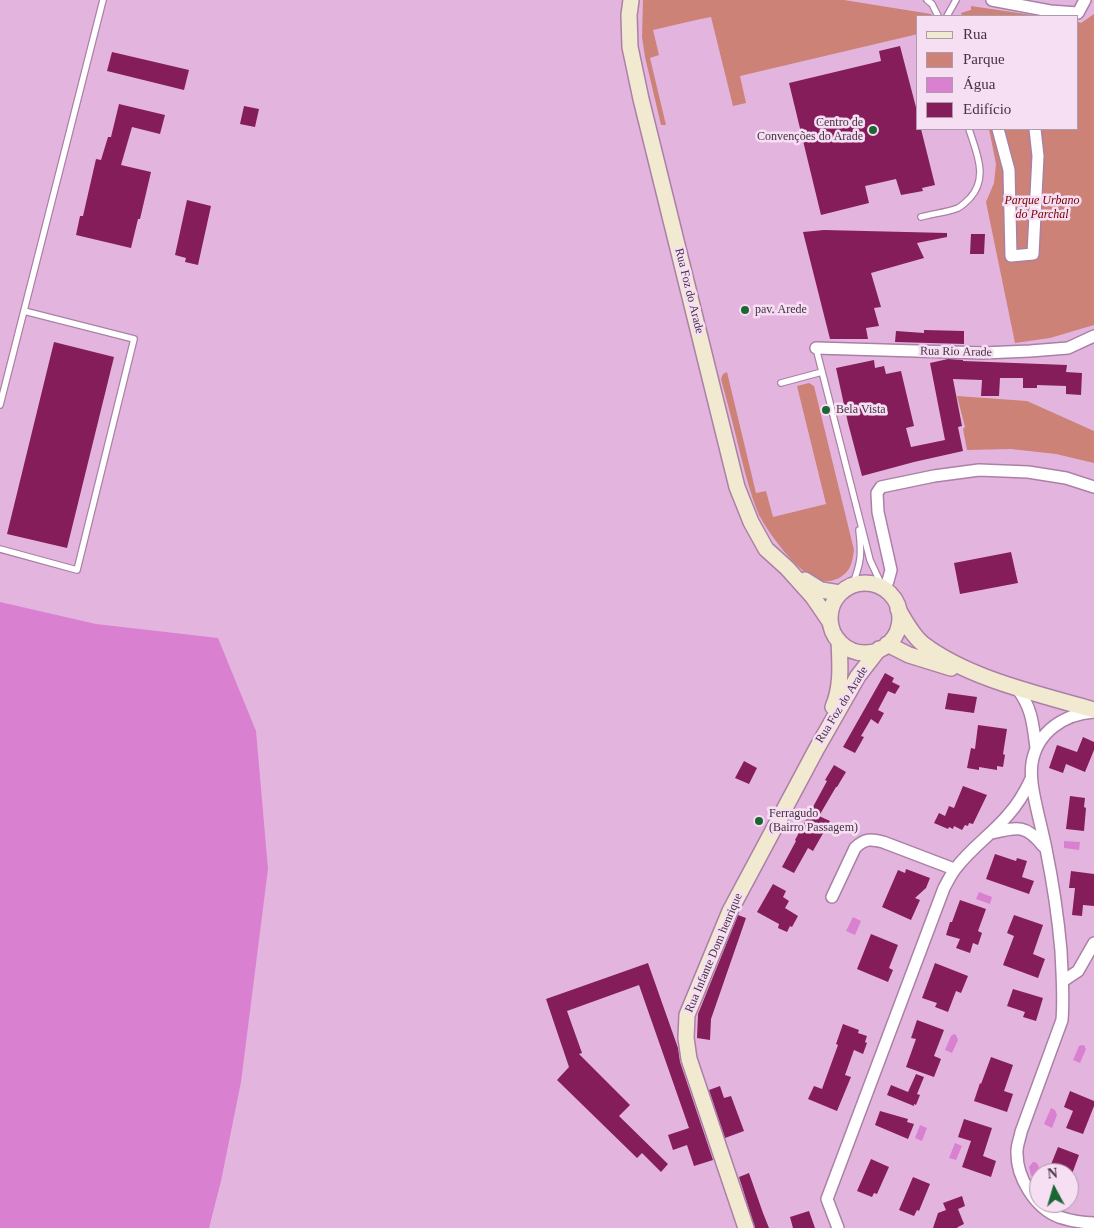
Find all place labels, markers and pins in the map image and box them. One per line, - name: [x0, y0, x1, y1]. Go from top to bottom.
- place label: Centro de Convenções do Arade: [757, 116, 863, 144]
- marker: Centro de Convenções do Arade: [867, 124, 879, 136]
- place label: pav. Arede: [755, 303, 807, 317]
- marker: pav. Arede: [739, 304, 751, 316]
- place label: Bela Vista: [836, 403, 886, 417]
- marker: Bela Vista: [820, 404, 832, 416]
- place label: Ferragudo (Bairro Passagem): [769, 807, 858, 835]
- marker: Ferragudo (Bairro Passagem): [753, 815, 765, 827]

